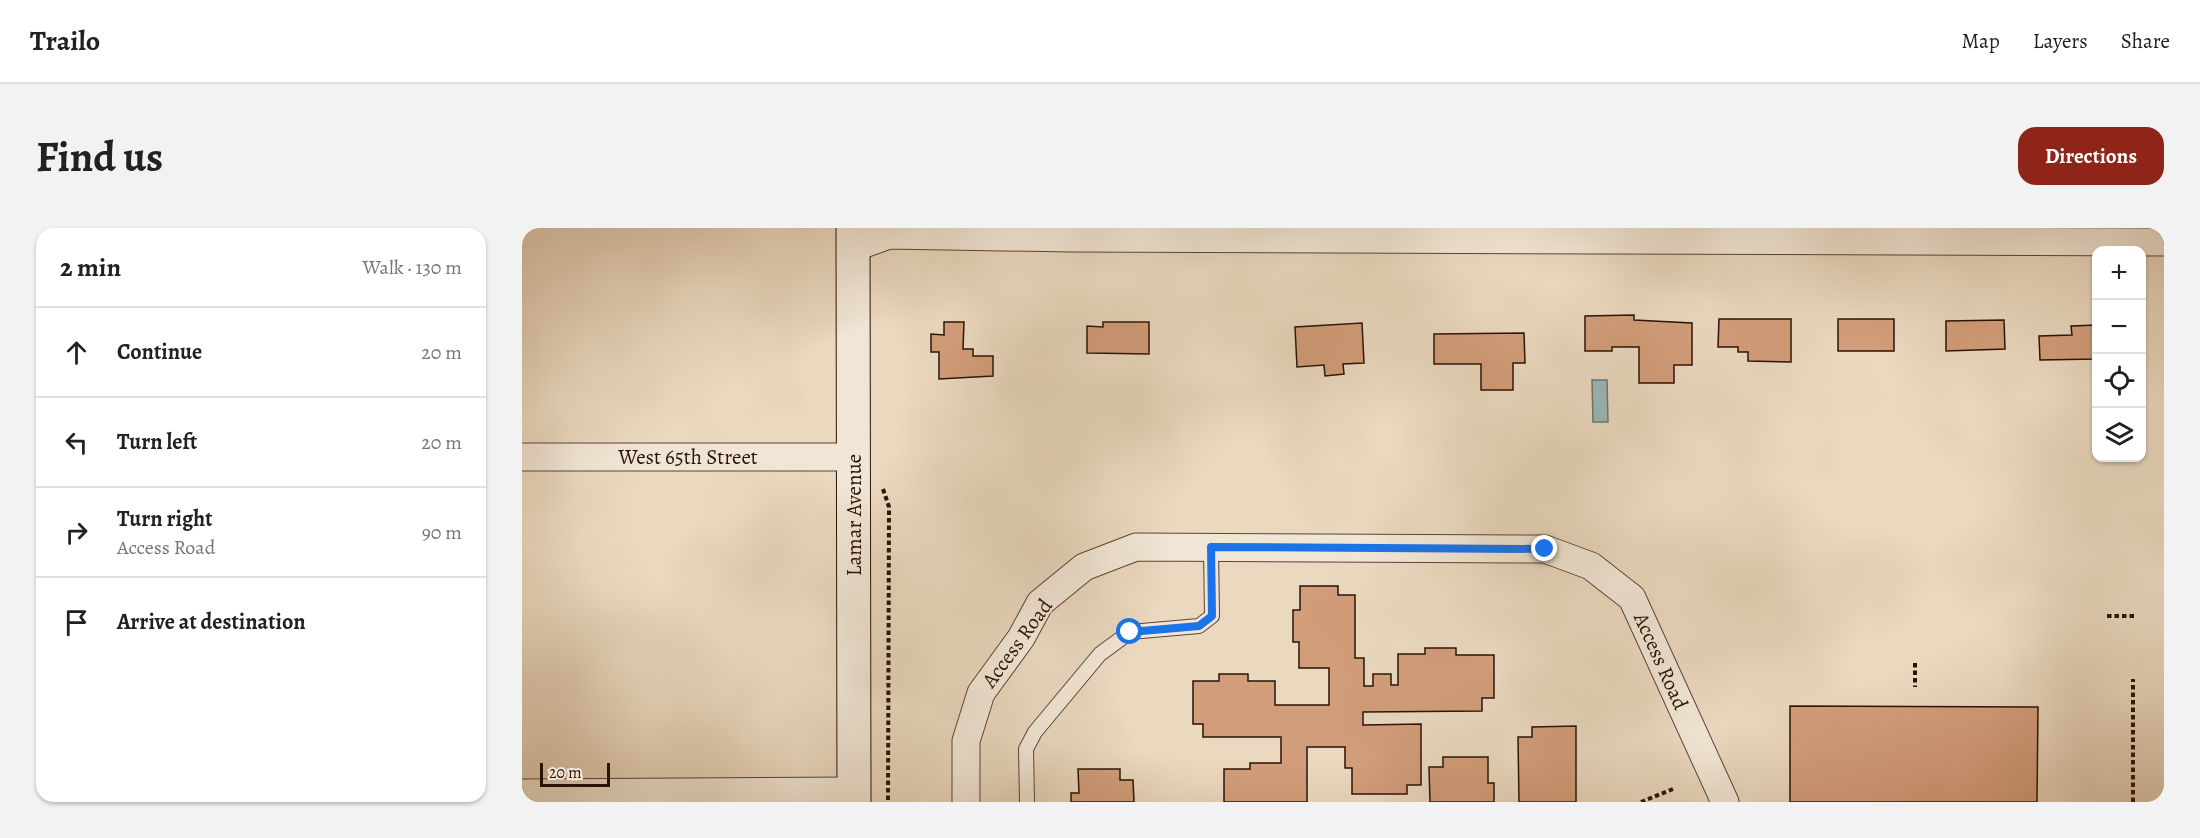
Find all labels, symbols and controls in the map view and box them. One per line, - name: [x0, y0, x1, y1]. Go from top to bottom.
- text: Trailo: [30, 22, 100, 60]
- text: Map: [1961, 27, 2000, 55]
- text: Layers: [2033, 27, 2088, 55]
- text: Share: [2121, 27, 2170, 55]
- button: Directions: [2018, 127, 2164, 185]
- text: Find us: [36, 128, 163, 185]
- map controls: [2092, 246, 2146, 462]
- button: +: [2092, 246, 2146, 300]
- text: 2 min: [60, 250, 121, 285]
- text: Walk · 130 m: [363, 254, 462, 281]
- button: −: [2092, 300, 2146, 354]
- icon: ahead: [60, 336, 93, 369]
- text: Continue: [117, 337, 202, 367]
- text: 20 m: [421, 339, 462, 366]
- button: locate: [2092, 354, 2146, 408]
- button: layers: [2092, 408, 2146, 462]
- icon: left: [60, 426, 93, 459]
- text: Turn left: [117, 427, 197, 457]
- text: 20 m: [421, 429, 462, 456]
- street label: West 65th Street: [617, 443, 758, 471]
- street label: Lamar Avenue: [840, 454, 868, 576]
- text: Turn right: [117, 504, 213, 534]
- icon: right: [60, 516, 93, 549]
- text: 90 m: [422, 519, 462, 546]
- text: Access Road: [117, 534, 215, 561]
- route end: [1531, 535, 1557, 561]
- street label: Access Road: [975, 592, 1059, 694]
- icon: arrive: [60, 606, 93, 639]
- text: Arrive at destination: [117, 607, 306, 637]
- street label: Access Road: [1627, 607, 1695, 715]
- route start: [1116, 618, 1142, 644]
- scale bar: [540, 760, 610, 788]
- text: 20 m: [549, 762, 582, 784]

